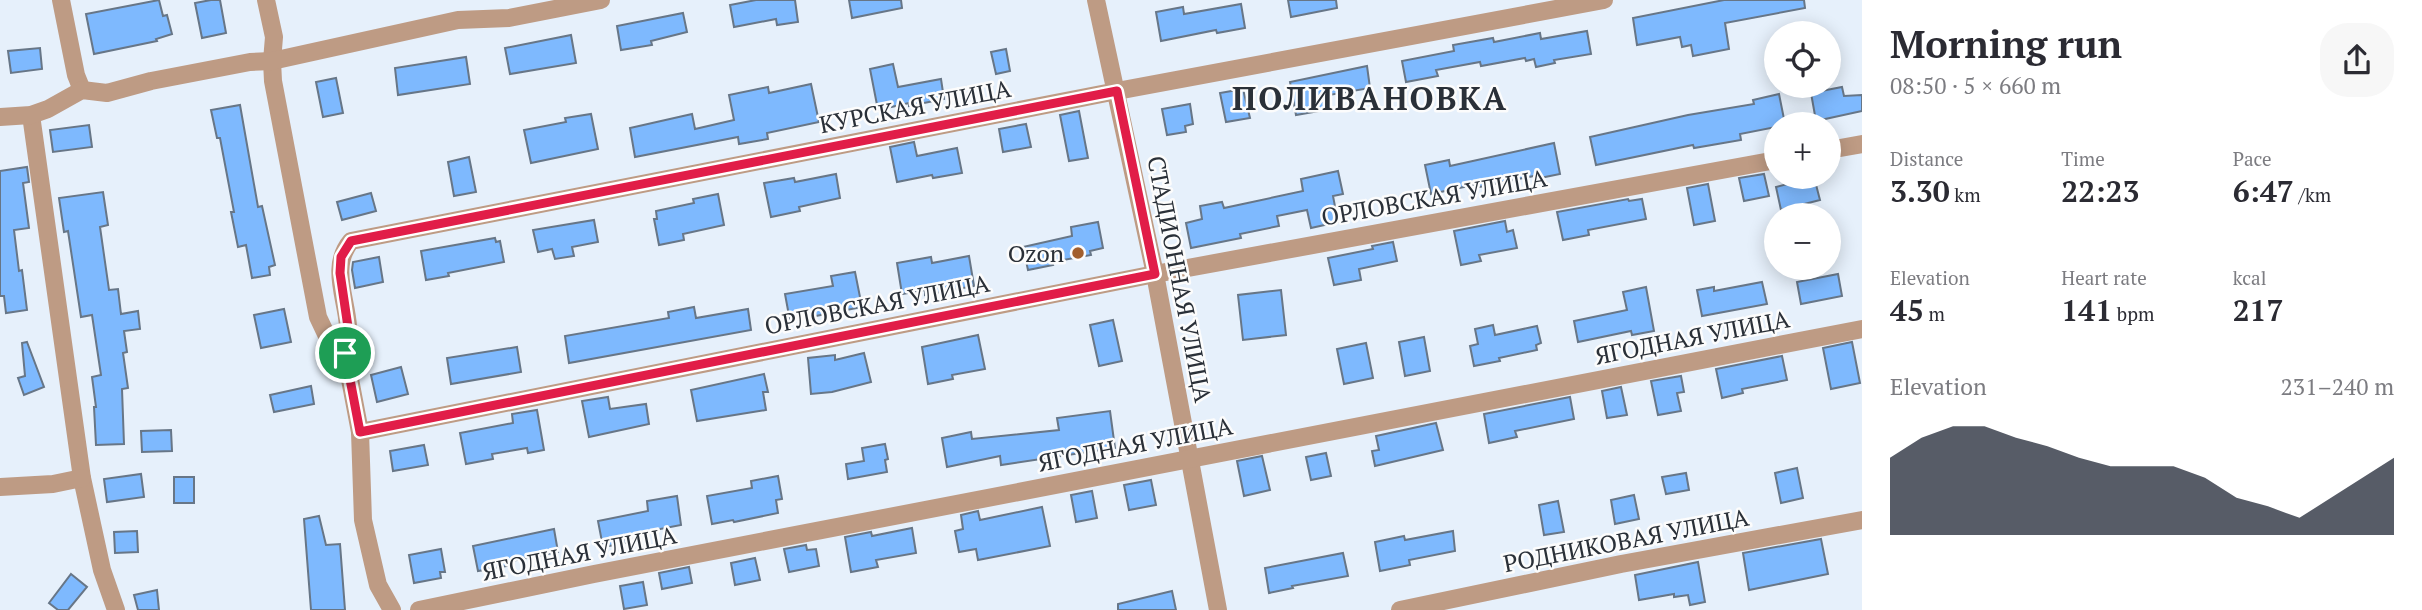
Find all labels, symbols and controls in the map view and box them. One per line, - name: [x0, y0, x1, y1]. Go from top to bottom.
- text: Morning run: [1890, 19, 2122, 69]
- map controls: [1764, 21, 1841, 280]
- button: locate: [1764, 21, 1841, 98]
- button: share: [2320, 23, 2394, 97]
- text: 08:50 · 5 × 660 m: [1890, 70, 2061, 101]
- street label: КУРСКАЯ УЛИЦА: [817, 72, 1014, 140]
- district label: ПОЛИВАНОВКА: [1232, 77, 1508, 119]
- button: +: [1764, 112, 1841, 189]
- text: Distance: [1890, 146, 1963, 171]
- text: Time: [2061, 146, 2105, 171]
- text: Pace: [2233, 146, 2272, 171]
- street label: СТАДИОННАЯ УЛИЦА: [1140, 153, 1220, 406]
- street label: ОРЛОВСКАЯ УЛИЦА: [1319, 161, 1550, 233]
- text: 3.30: [1890, 171, 1950, 211]
- text: 22:23: [2061, 171, 2139, 211]
- text: 6:47: [2233, 171, 2294, 211]
- text: km: [1950, 182, 1981, 207]
- text: /km: [2294, 182, 2331, 207]
- button: −: [1764, 203, 1841, 280]
- place label: Ozon: [1008, 237, 1064, 269]
- marker: Ozon: [1070, 245, 1086, 261]
- text: Elevation: [1890, 265, 1970, 290]
- text: Heart rate: [2061, 265, 2147, 290]
- text: kcal: [2233, 265, 2266, 290]
- street label: ОРЛОВСКАЯ УЛИЦА: [762, 266, 993, 342]
- text: 45: [1890, 290, 1924, 330]
- text: 141: [2061, 290, 2112, 330]
- text: 217: [2233, 290, 2284, 330]
- text: m: [1924, 301, 1945, 326]
- text: bpm: [2112, 301, 2154, 326]
- street label: ЯГОДНАЯ УЛИЦА: [1592, 302, 1793, 372]
- pin: [315, 323, 375, 383]
- icon: arrive: [326, 334, 364, 372]
- text: Elevation: [1890, 371, 1987, 402]
- text: 231–240 m: [2281, 371, 2394, 402]
- street label: ЯГОДНАЯ УЛИЦА: [1035, 409, 1236, 479]
- street label: РОДНИКОВАЯ УЛИЦА: [1501, 500, 1752, 579]
- street label: ЯГОДНАЯ УЛИЦА: [479, 518, 680, 588]

